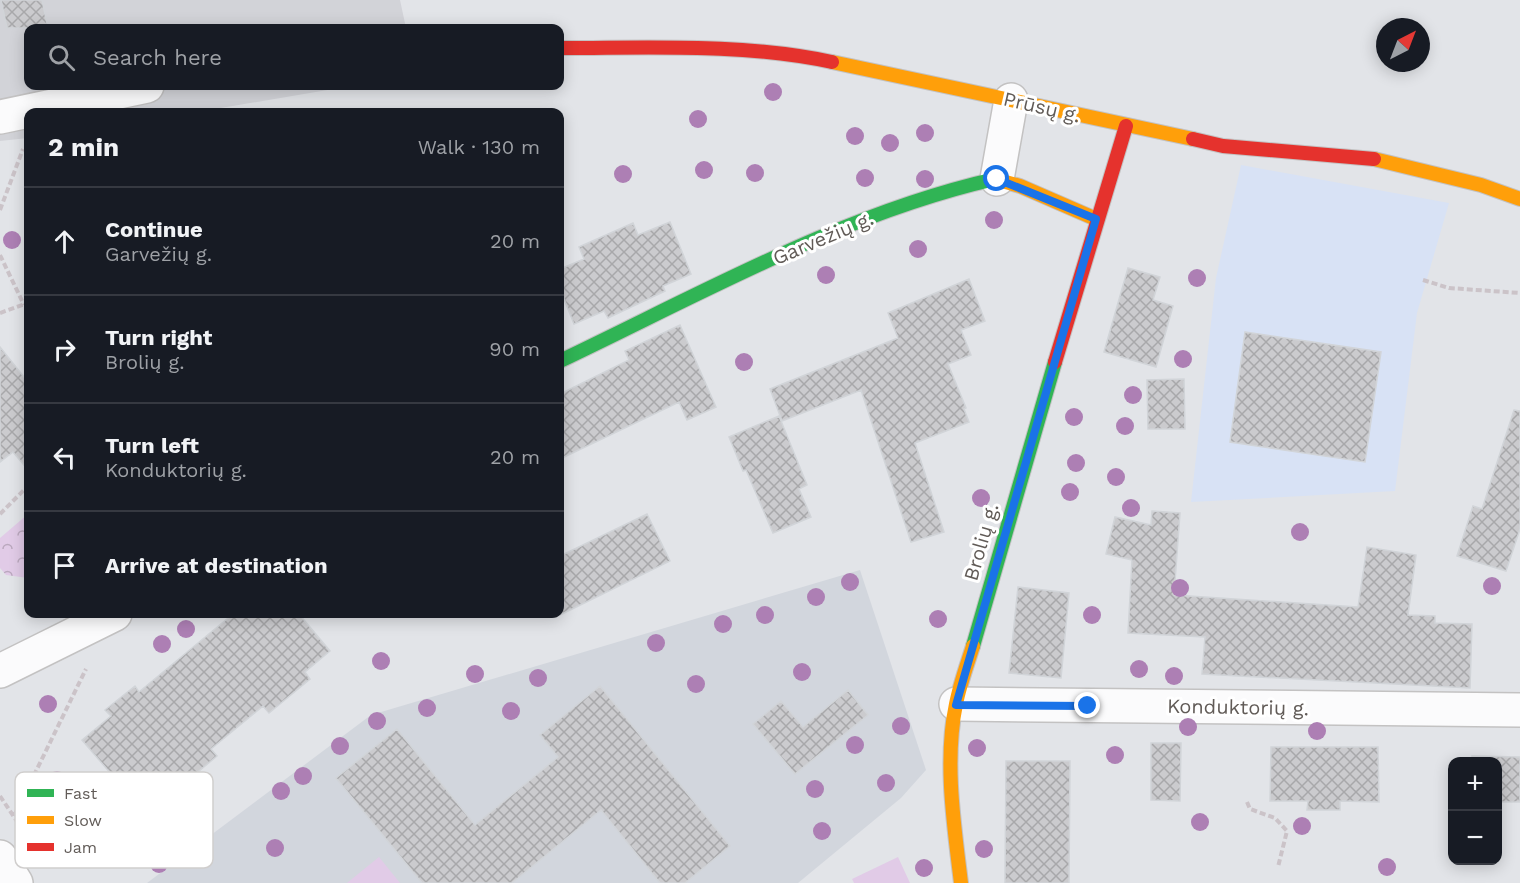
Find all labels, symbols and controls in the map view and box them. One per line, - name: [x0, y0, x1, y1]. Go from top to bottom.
- north arrow: [1376, 18, 1430, 72]
- search box: [24, 24, 564, 90]
- icon: search: [45, 41, 78, 74]
- text: Search here: [93, 45, 222, 70]
- street label: Prūsų g.: [1001, 86, 1083, 128]
- text: 2 min: [48, 132, 119, 162]
- text: Walk · 130 m: [418, 135, 540, 159]
- route start: [983, 165, 1009, 191]
- street label: Garvežių g.: [769, 206, 877, 270]
- text: Continue: [105, 217, 203, 242]
- icon: ahead: [48, 225, 81, 258]
- text: 20 m: [490, 229, 540, 253]
- text: Garvežių g.: [105, 242, 212, 266]
- text: Turn right: [105, 325, 212, 350]
- icon: right: [48, 333, 81, 366]
- text: 90 m: [489, 337, 540, 361]
- text: Brolių g.: [105, 350, 184, 374]
- text: Turn left: [105, 433, 199, 458]
- icon: left: [48, 441, 81, 474]
- text: 20 m: [490, 445, 540, 469]
- text: Konduktorių g.: [105, 458, 247, 482]
- street label: Brolių g.: [959, 500, 1003, 584]
- icon: arrive: [48, 549, 81, 582]
- text: Arrive at destination: [105, 553, 328, 578]
- route end: [1074, 692, 1100, 718]
- street label: Konduktorių g.: [1167, 694, 1309, 720]
- map controls: [1448, 757, 1502, 865]
- button: +: [1448, 757, 1502, 811]
- legend: [15, 772, 213, 868]
- text: Fast: [64, 784, 97, 803]
- text: Slow: [64, 811, 102, 830]
- button: −: [1448, 811, 1502, 865]
- text: Jam: [64, 838, 97, 857]

